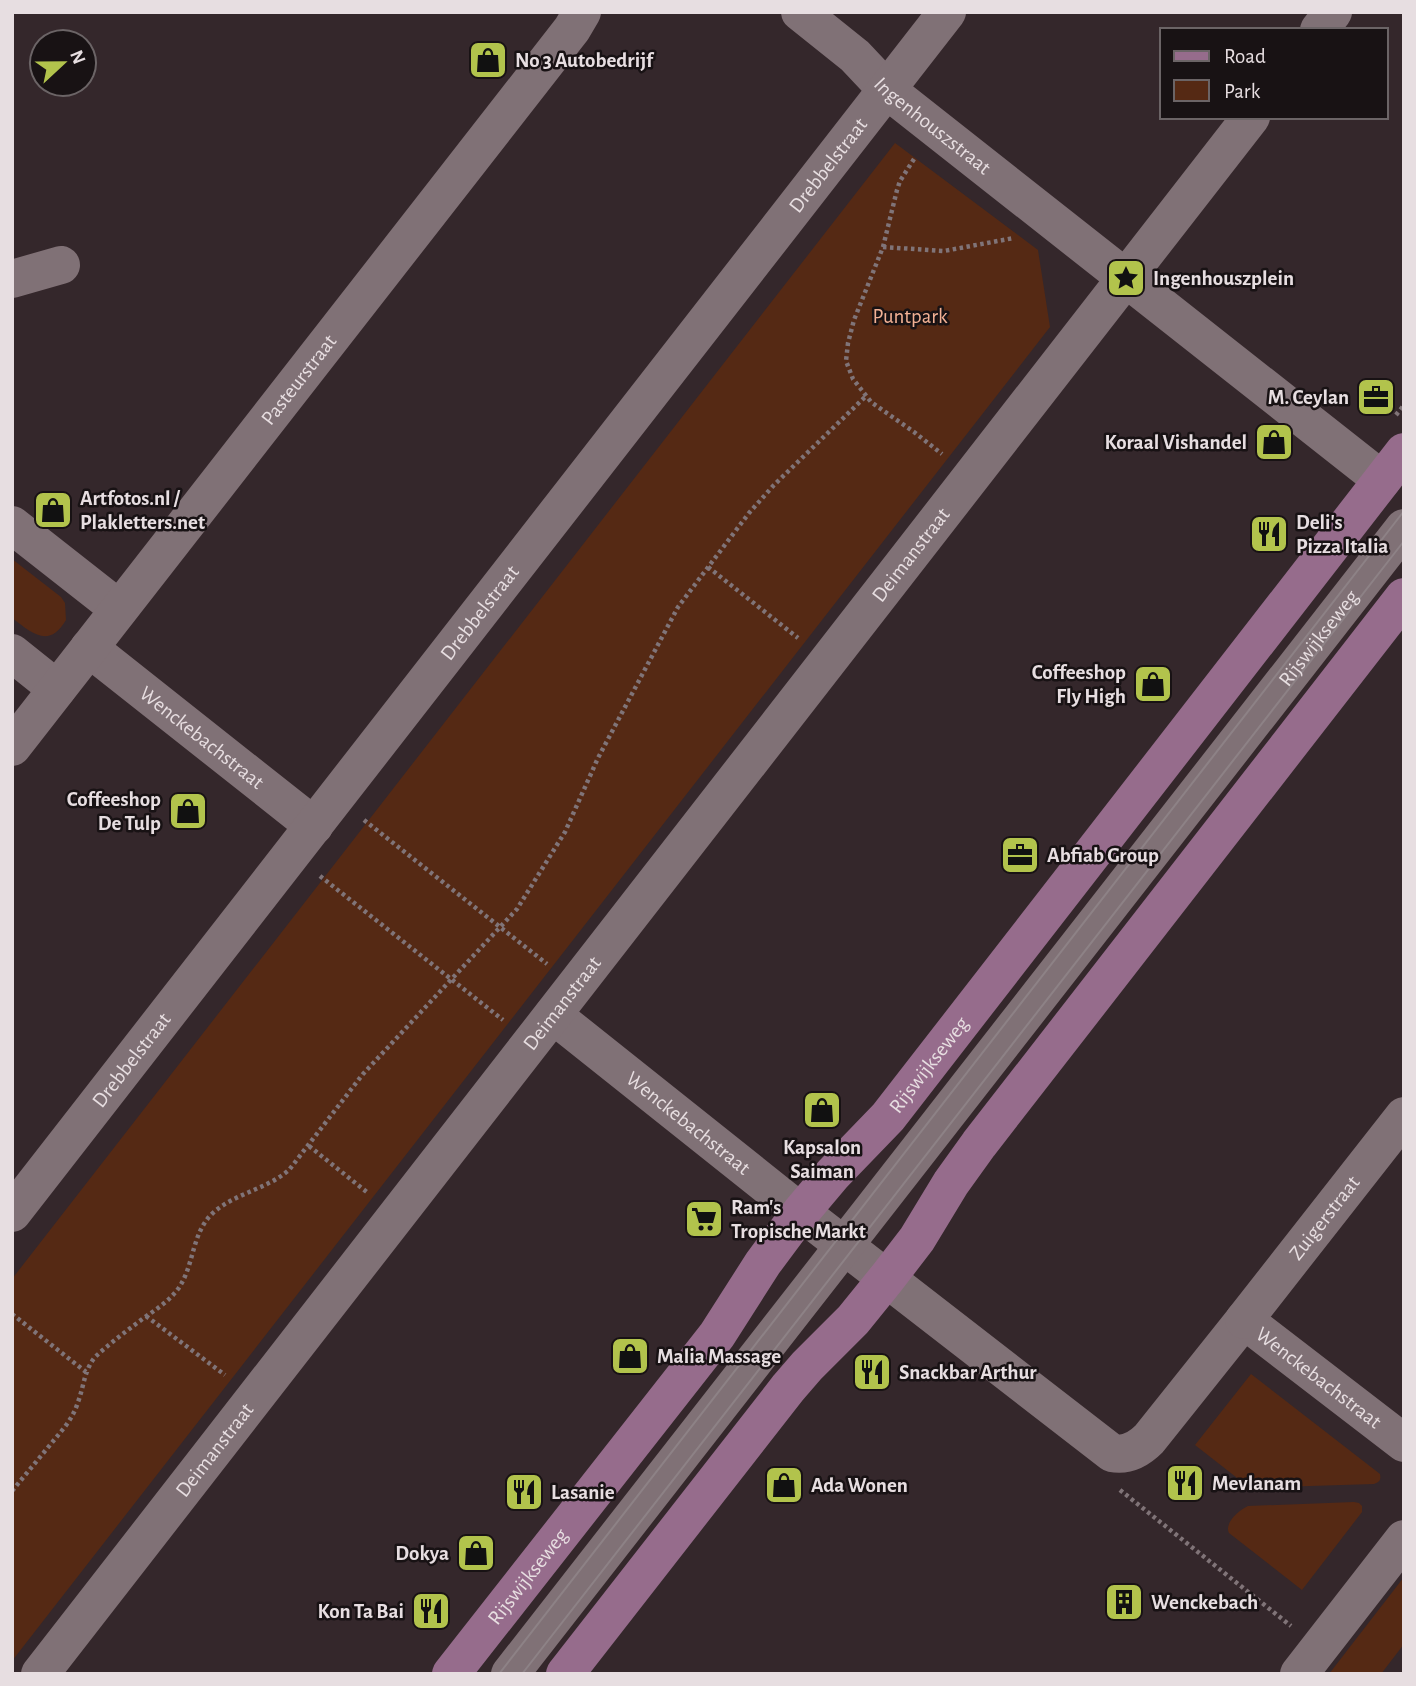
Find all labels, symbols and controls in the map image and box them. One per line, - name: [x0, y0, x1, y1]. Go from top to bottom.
- north arrow: [28, 28, 98, 98]
- legend: [1160, 28, 1388, 119]
- shop icon: No 3 Autobedrijf: [467, 39, 509, 81]
- text: Road: [1224, 46, 1266, 67]
- text: N: [66, 48, 89, 67]
- place label: No 3 Autobedrijf: [515, 50, 655, 71]
- street label: Ingenhouszstraat: [870, 73, 995, 179]
- text: Park: [1224, 81, 1261, 102]
- street label: Drebbelstraat: [785, 114, 872, 217]
- place icon: Ingenhouszplein: [1105, 257, 1147, 299]
- place label: Ingenhouszplein: [1153, 268, 1294, 289]
- park label: Puntpark: [872, 306, 948, 327]
- street label: Pasteurstraat: [257, 330, 341, 429]
- office icon: M. Ceylan: [1355, 376, 1397, 418]
- place label: M. Ceylan: [1268, 387, 1349, 408]
- shop icon: Koraal Vishandel: [1253, 421, 1295, 463]
- place label: Koraal Vishandel: [1104, 432, 1247, 453]
- place label: Artfotos.nl / Plakletters.net: [80, 488, 205, 533]
- shop icon: Artfotos.nl / Plakletters.net: [32, 489, 74, 531]
- street label: Deimanstraat: [868, 504, 954, 606]
- place label: Deli's Pizza Italia: [1296, 512, 1388, 557]
- restaurant icon: Deli's Pizza Italia: [1248, 513, 1290, 555]
- street label: Drebbelstraat: [437, 561, 523, 664]
- street label: Rijswijkseweg: [1275, 586, 1363, 690]
- place label: Coffeeshop Fly High: [1032, 662, 1126, 707]
- shop icon: Coffeeshop Fly High: [1132, 663, 1174, 705]
- street label: Wenckebachstraat: [135, 682, 268, 793]
- place label: Coffeeshop De Tulp: [67, 789, 161, 834]
- shop icon: Coffeeshop De Tulp: [167, 790, 209, 832]
- office icon: Abfiab Group: [999, 834, 1041, 876]
- place label: Abfiab Group: [1047, 845, 1159, 866]
- street label: Deimanstraat: [519, 952, 605, 1054]
- street label: Drebbelstraat: [88, 1009, 175, 1112]
- street label: Rijswijkseweg: [885, 1012, 973, 1117]
- street label: Wenckebachstraat: [622, 1068, 754, 1179]
- shop icon: Kapsalon Saiman: [801, 1089, 843, 1131]
- place label: Kapsalon Saiman: [783, 1137, 861, 1182]
- street label: Zuigerstraat: [1285, 1172, 1364, 1264]
- place label: Ram's Tropische Markt: [731, 1197, 866, 1242]
- supermarket icon: Ram's Tropische Markt: [683, 1198, 725, 1240]
- street label: Wenckebachstraat: [1252, 1323, 1385, 1433]
- shop icon: Malia Massage: [609, 1335, 651, 1377]
- place label: Malia Massage: [657, 1346, 781, 1367]
- restaurant icon: Snackbar Arthur: [851, 1351, 893, 1393]
- place label: Snackbar Arthur: [899, 1362, 1037, 1383]
- street label: Deimanstraat: [172, 1399, 258, 1501]
- restaurant icon: Mevlanam: [1164, 1462, 1206, 1504]
- shop icon: Ada Wonen: [763, 1464, 805, 1506]
- restaurant icon: Lasanie: [503, 1471, 545, 1513]
- place label: Mevlanam: [1212, 1473, 1301, 1494]
- place label: Ada Wonen: [811, 1475, 908, 1496]
- place label: Lasanie: [551, 1482, 615, 1503]
- street label: Rijswijkseweg: [484, 1524, 572, 1629]
- shop icon: Dokya: [455, 1532, 497, 1574]
- place label: Dokya: [395, 1543, 449, 1564]
- building icon: Wenckebach: [1103, 1581, 1145, 1623]
- restaurant icon: Kon Ta Bai: [410, 1590, 452, 1632]
- place label: Wenckebach: [1151, 1592, 1258, 1613]
- place label: Kon Ta Bai: [317, 1601, 404, 1622]

